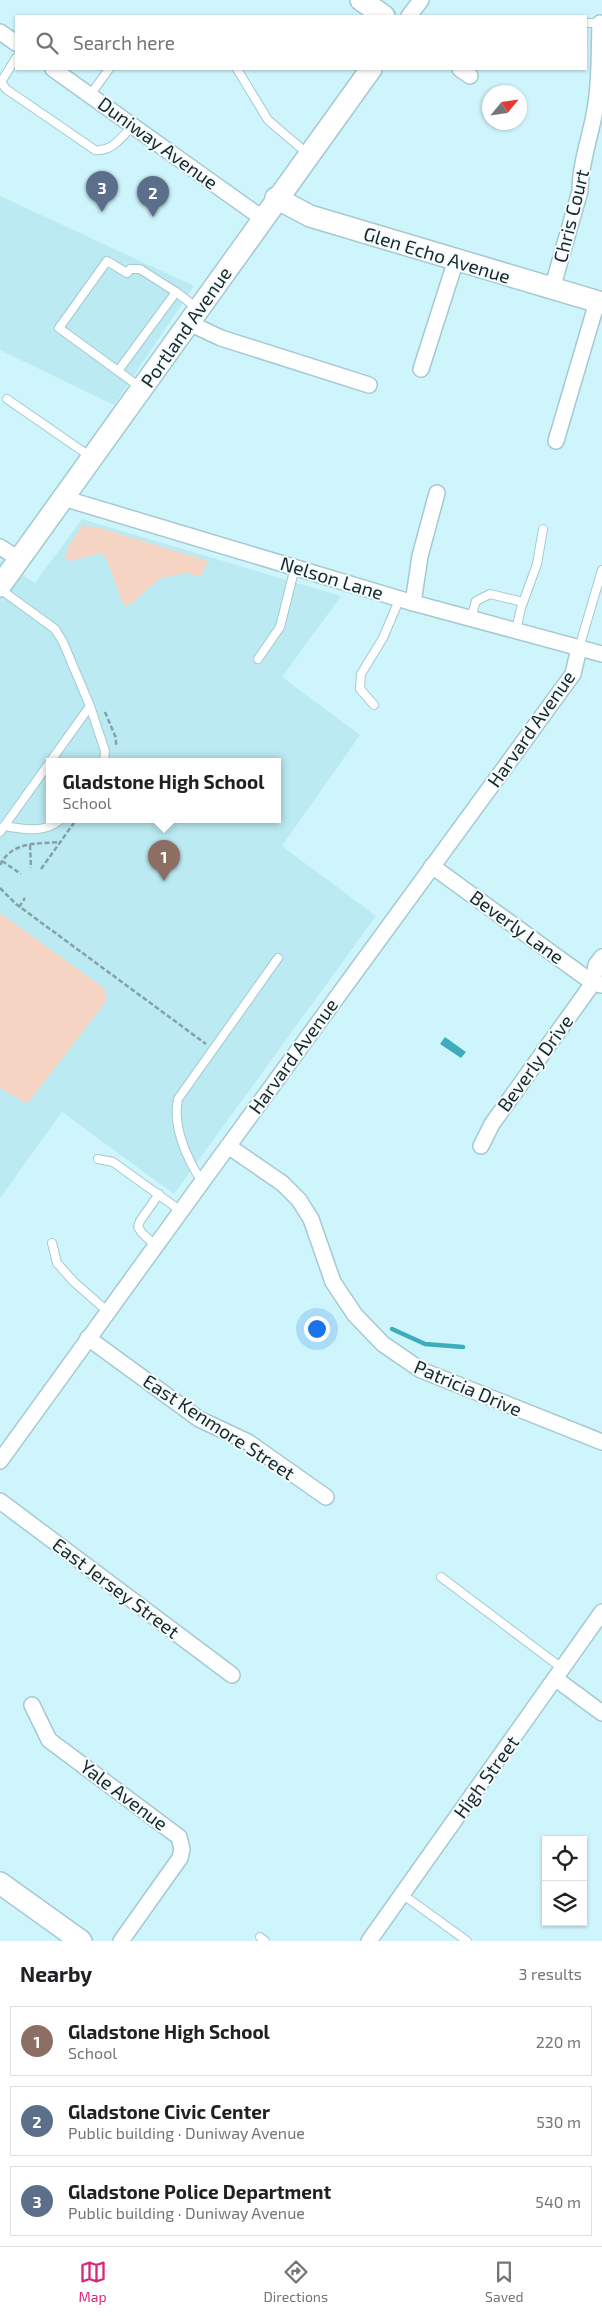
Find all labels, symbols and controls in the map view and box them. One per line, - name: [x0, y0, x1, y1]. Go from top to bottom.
- search box: [15, 15, 587, 70]
- icon: search: [33, 29, 61, 57]
- text: Search here: [73, 31, 175, 54]
- north arrow: [482, 85, 527, 130]
- street label: Duniway Avenue: [94, 91, 223, 194]
- street label: Chris Court: [548, 167, 593, 265]
- pin: 3: [86, 171, 118, 212]
- pin: 2: [137, 176, 169, 217]
- street label: Glen Echo Avenue: [361, 221, 513, 288]
- street label: Portland Avenue: [135, 262, 236, 392]
- street label: Nelson Lane: [278, 551, 386, 604]
- street label: Harvard Avenue: [482, 666, 579, 791]
- popup: [46, 758, 281, 823]
- text: Gladstone High School: [63, 770, 264, 793]
- text: School: [63, 793, 112, 812]
- pin: 1: [148, 840, 180, 881]
- street label: Beverly Lane: [466, 885, 569, 968]
- street label: Harvard Avenue: [243, 994, 342, 1118]
- street label: Beverly Drive: [492, 1010, 577, 1116]
- your location: [304, 1316, 330, 1342]
- street label: Patricia Drive: [411, 1355, 526, 1421]
- street label: East Kenmore Street: [139, 1369, 300, 1484]
- street label: East Jersey Street: [48, 1533, 184, 1643]
- street label: High Street: [448, 1731, 523, 1822]
- street label: Yale Avenue: [76, 1754, 173, 1835]
- map controls: [542, 1836, 587, 1926]
- button: locate: [542, 1836, 587, 1881]
- button: layers: [542, 1881, 587, 1926]
- text: Nearby: [20, 1961, 92, 1986]
- text: 3 results: [519, 1964, 582, 1983]
- text: Gladstone High School: [68, 2020, 270, 2043]
- text: 1: [34, 2032, 40, 2051]
- text: 220 m: [536, 2032, 581, 2051]
- text: School: [68, 2043, 117, 2062]
- text: Gladstone Civic Center: [68, 2100, 270, 2123]
- text: 2: [32, 2112, 42, 2131]
- text: 530 m: [536, 2112, 581, 2131]
- text: Public building · Duniway Avenue: [68, 2123, 305, 2142]
- text: Gladstone Police Department: [68, 2180, 331, 2203]
- text: 3: [32, 2192, 42, 2211]
- text: 540 m: [535, 2192, 581, 2211]
- text: Public building · Duniway Avenue: [68, 2203, 305, 2222]
- tab: Map: [78, 2258, 107, 2305]
- tab: Directions: [264, 2258, 328, 2305]
- tab: Saved: [485, 2258, 524, 2305]

